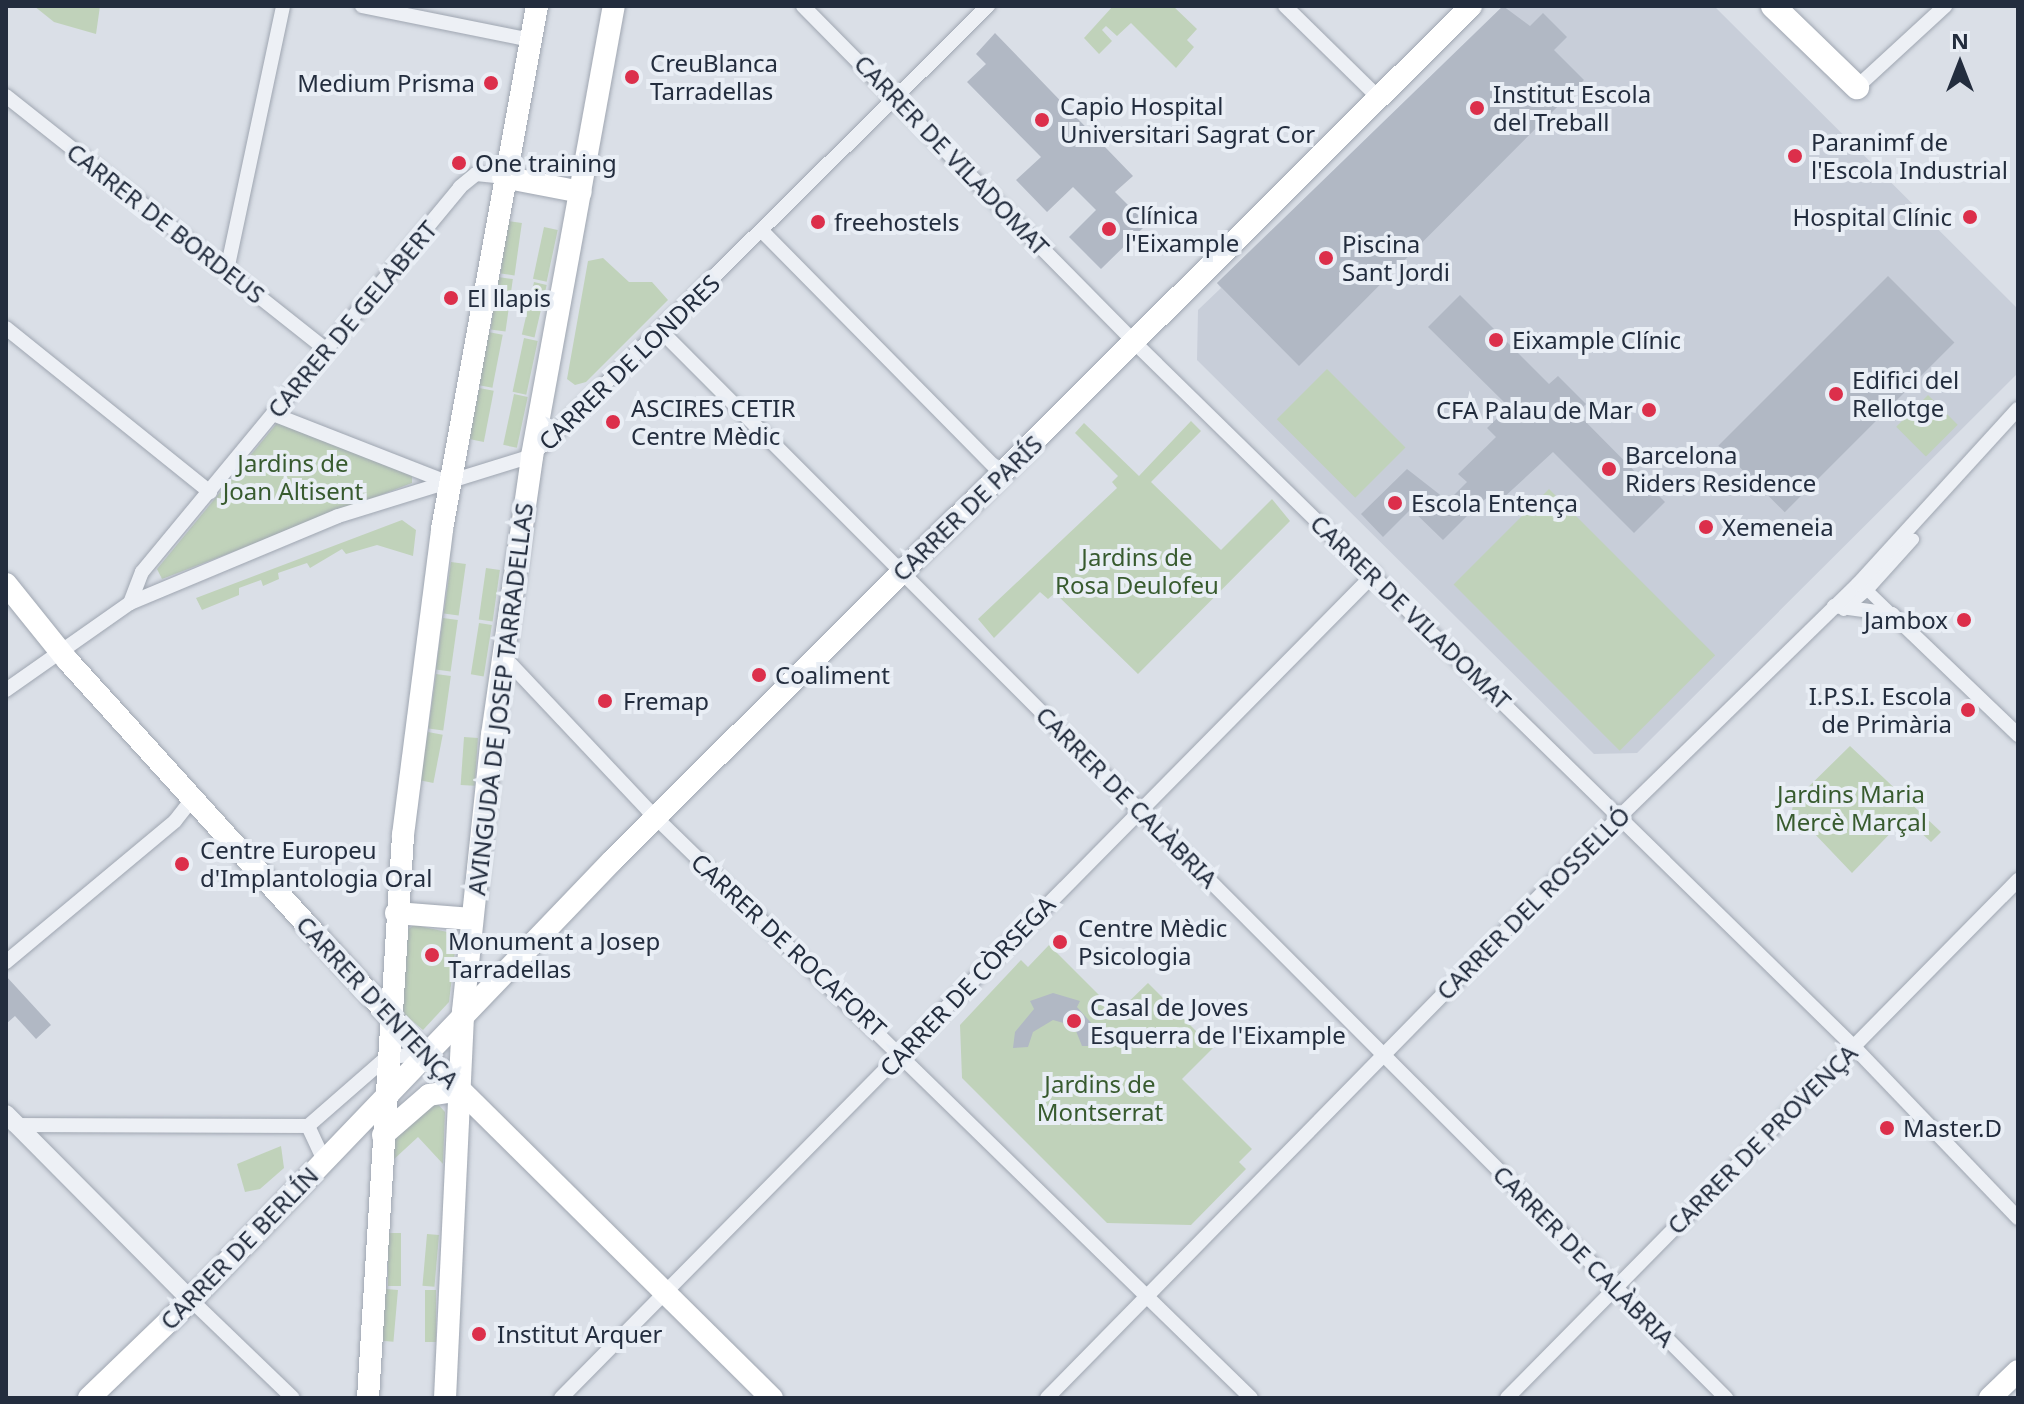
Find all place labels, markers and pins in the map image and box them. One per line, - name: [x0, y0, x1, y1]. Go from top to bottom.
- place label: CreuBlanca Tarradellas: [650, 49, 778, 105]
- marker: CreuBlanca Tarradellas: [621, 66, 643, 88]
- place label: Medium Prisma: [297, 69, 475, 97]
- marker: Medium Prisma: [482, 74, 500, 92]
- place label: Institut Escola del Treball: [1493, 80, 1651, 136]
- place label: Capio Hospital Universitari Sagrat Cor: [1060, 92, 1315, 148]
- marker: Institut Escola del Treball: [1468, 99, 1486, 117]
- marker: Capio Hospital Universitari Sagrat Cor: [1031, 109, 1053, 131]
- place label: Paranimf de l'Escola Industrial: [1811, 128, 2008, 184]
- marker: Paranimf de l'Escola Industrial: [1786, 147, 1804, 165]
- place label: One training: [475, 149, 617, 177]
- marker: One training: [450, 154, 468, 172]
- place label: Clínica l'Eixample: [1125, 201, 1239, 257]
- place label: Hospital Clínic: [1793, 203, 1952, 231]
- marker: Hospital Clínic: [1959, 206, 1981, 228]
- place label: freehostels: [834, 208, 959, 236]
- marker: freehostels: [809, 213, 827, 231]
- marker: Clínica l'Eixample: [1100, 220, 1118, 238]
- place label: Piscina Sant Jordi: [1342, 230, 1450, 286]
- marker: Piscina Sant Jordi: [1317, 249, 1335, 267]
- place label: El llapis: [467, 284, 551, 312]
- marker: El llapis: [442, 289, 460, 307]
- place label: Eixample Clínic: [1512, 326, 1681, 354]
- marker: Eixample Clínic: [1487, 331, 1505, 349]
- place label: Edifici del Rellotge: [1852, 366, 1959, 422]
- marker: Edifici del Rellotge: [1827, 385, 1845, 403]
- place label: ASCIRES CETIR Centre Mèdic: [631, 394, 795, 450]
- place label: CFA Palau de Mar: [1436, 396, 1633, 424]
- marker: CFA Palau de Mar: [1640, 401, 1658, 419]
- marker: ASCIRES CETIR Centre Mèdic: [602, 411, 624, 433]
- place label: Barcelona Riders Residence: [1625, 441, 1816, 497]
- marker: Barcelona Riders Residence: [1600, 460, 1618, 478]
- place label: Escola Entença: [1411, 489, 1578, 517]
- marker: Escola Entença: [1386, 494, 1404, 512]
- place label: Xemeneia: [1722, 513, 1834, 541]
- marker: Xemeneia: [1697, 518, 1715, 536]
- place label: Jambox: [1864, 606, 1948, 634]
- marker: Jambox: [1955, 611, 1973, 629]
- place label: Coaliment: [775, 661, 890, 689]
- marker: Coaliment: [750, 666, 768, 684]
- place label: I.P.S.I. Escola de Primària: [1809, 682, 1952, 738]
- place label: Fremap: [623, 687, 709, 715]
- marker: Fremap: [594, 690, 616, 712]
- marker: I.P.S.I. Escola de Primària: [1959, 701, 1977, 719]
- place label: Centre Europeu d'Implantologia Oral: [200, 836, 432, 892]
- marker: Centre Europeu d'Implantologia Oral: [171, 853, 193, 875]
- place label: Centre Mèdic Psicologia: [1078, 914, 1227, 970]
- place label: Monument a Josep Tarradellas: [448, 927, 660, 983]
- marker: Centre Mèdic Psicologia: [1049, 931, 1071, 953]
- marker: Monument a Josep Tarradellas: [423, 946, 441, 964]
- place label: Casal de Joves Esquerra de l'Eixample: [1090, 993, 1346, 1049]
- marker: Casal de Joves Esquerra de l'Eixample: [1065, 1012, 1083, 1030]
- place label: Master.D: [1903, 1114, 2002, 1142]
- marker: Master.D: [1878, 1119, 1896, 1137]
- place label: Institut Arquer: [497, 1320, 663, 1348]
- marker: Institut Arquer: [468, 1323, 490, 1345]

